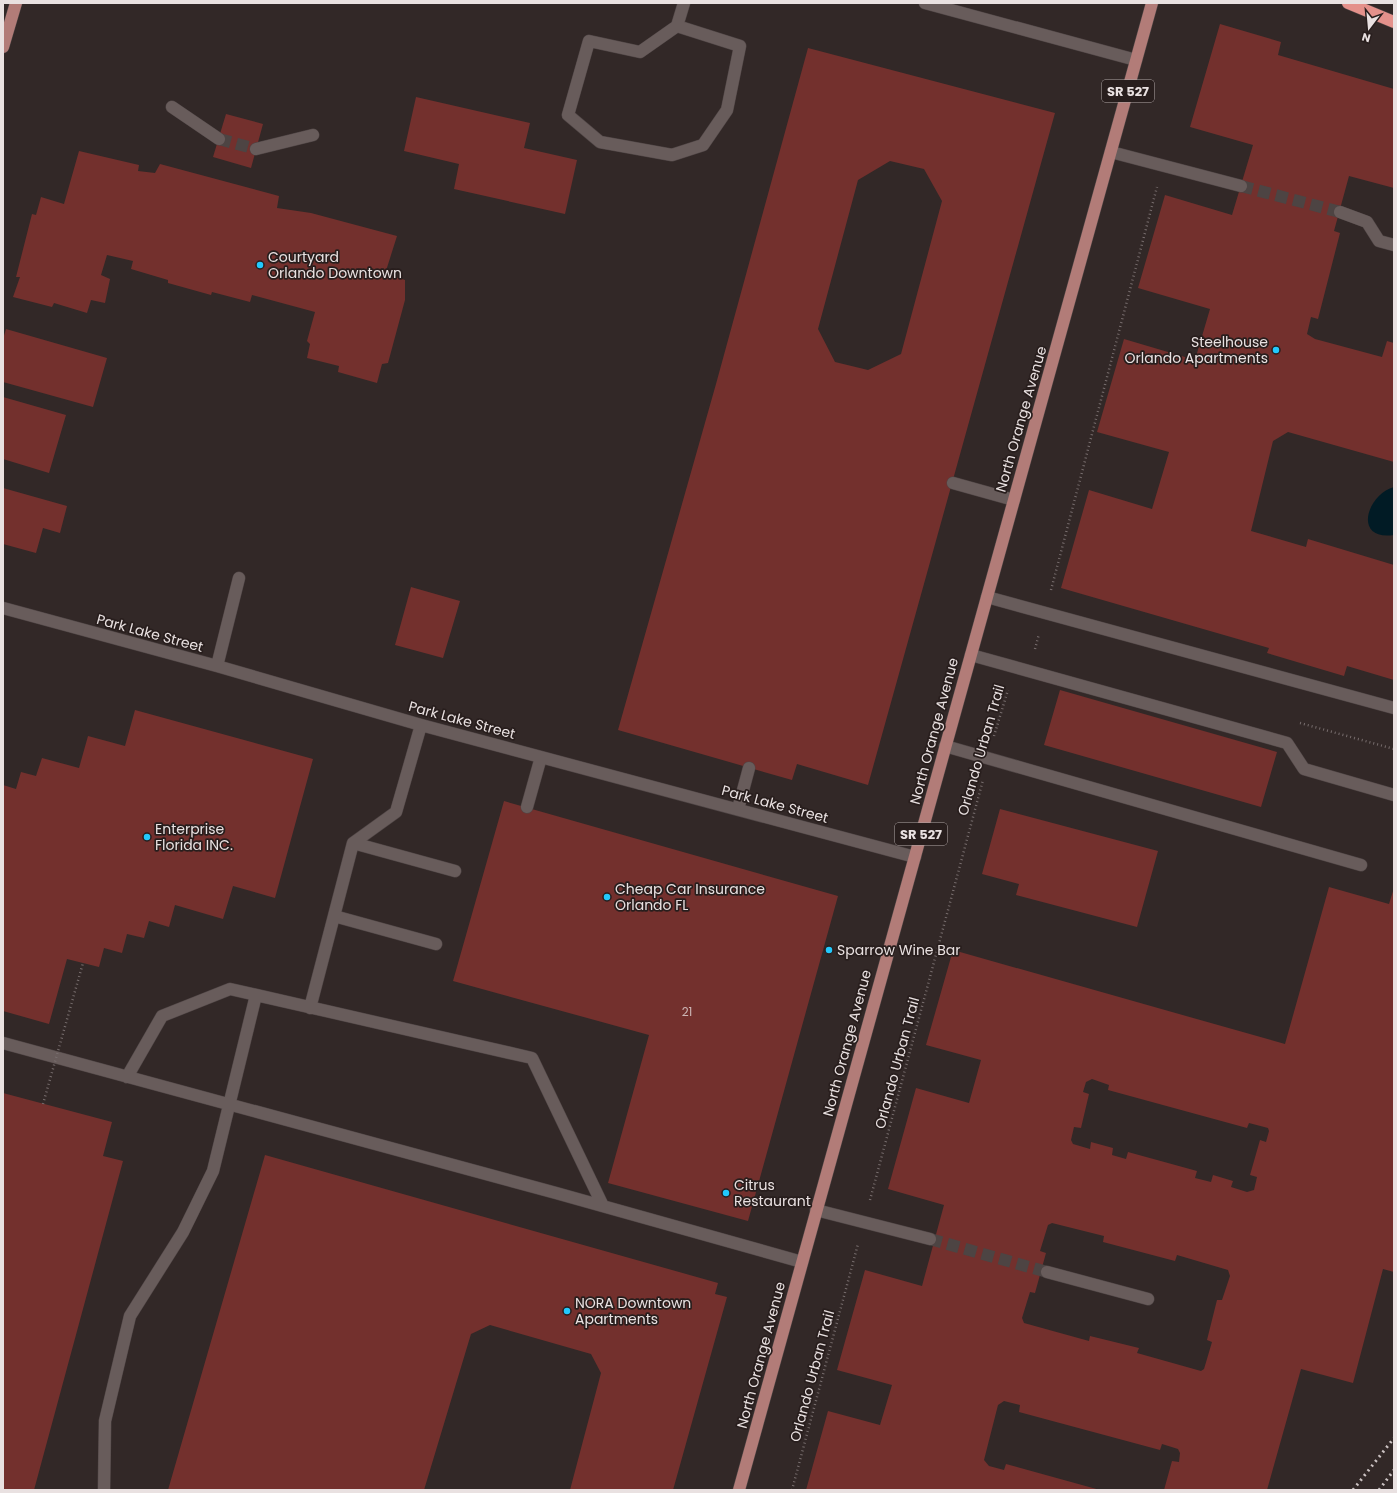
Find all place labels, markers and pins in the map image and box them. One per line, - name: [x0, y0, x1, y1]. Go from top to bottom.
- place label: Courtyard Orlando Downtown: [268, 247, 402, 283]
- marker: Courtyard Orlando Downtown: [255, 260, 265, 270]
- place label: Steelhouse Orlando Apartments: [1125, 332, 1268, 368]
- marker: Steelhouse Orlando Apartments: [1271, 345, 1281, 355]
- place label: Enterprise Florida INC.: [155, 819, 233, 855]
- marker: Enterprise Florida INC.: [142, 832, 152, 842]
- place label: Cheap Car Insurance Orlando FL: [615, 879, 765, 915]
- marker: Cheap Car Insurance Orlando FL: [602, 892, 612, 902]
- place label: Sparrow Wine Bar: [837, 940, 961, 960]
- marker: Sparrow Wine Bar: [824, 945, 834, 955]
- place label: Citrus Restaurant: [734, 1175, 811, 1211]
- marker: Citrus Restaurant: [721, 1188, 731, 1198]
- place label: NORA Downtown Apartments: [575, 1293, 691, 1329]
- marker: NORA Downtown Apartments: [562, 1306, 572, 1316]

